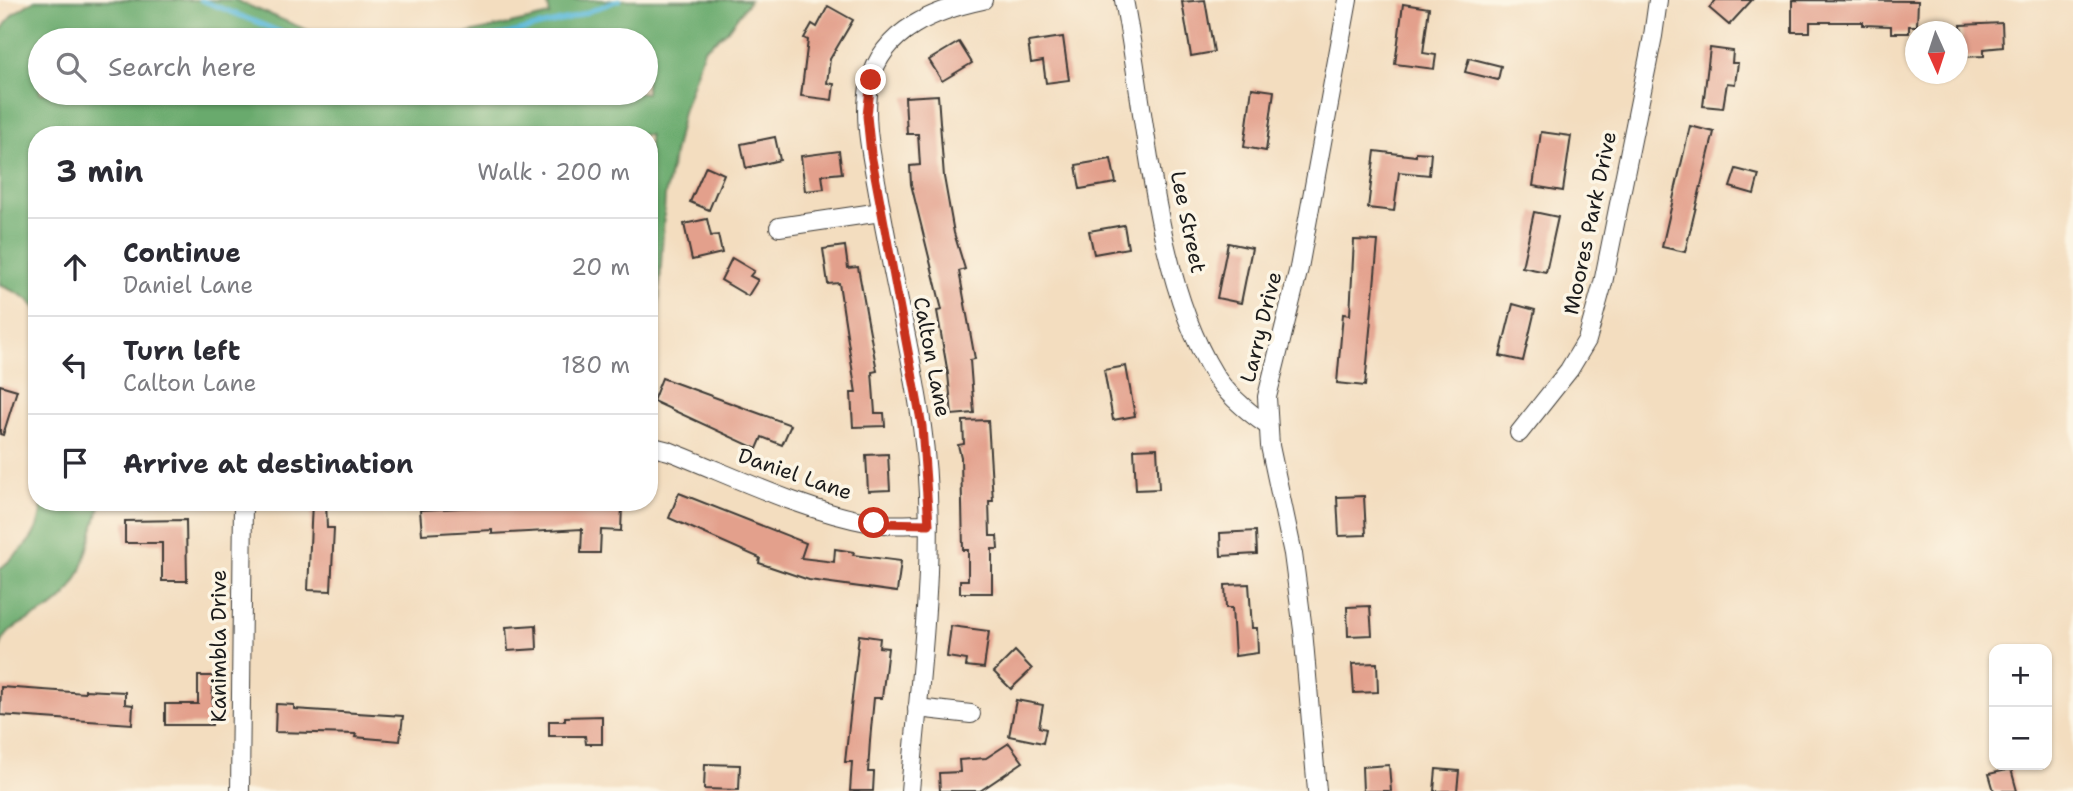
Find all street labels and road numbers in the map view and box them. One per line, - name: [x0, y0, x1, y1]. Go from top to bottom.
- street label: Moores Park Drive: [1557, 129, 1623, 317]
- street label: Lee Street: [1164, 168, 1212, 276]
- street label: Larry Drive: [1234, 269, 1288, 385]
- street label: Calton Lane: [907, 295, 957, 419]
- street label: Daniel Lane: [734, 441, 856, 507]
- street label: Kanimbla Drive: [205, 570, 233, 722]

